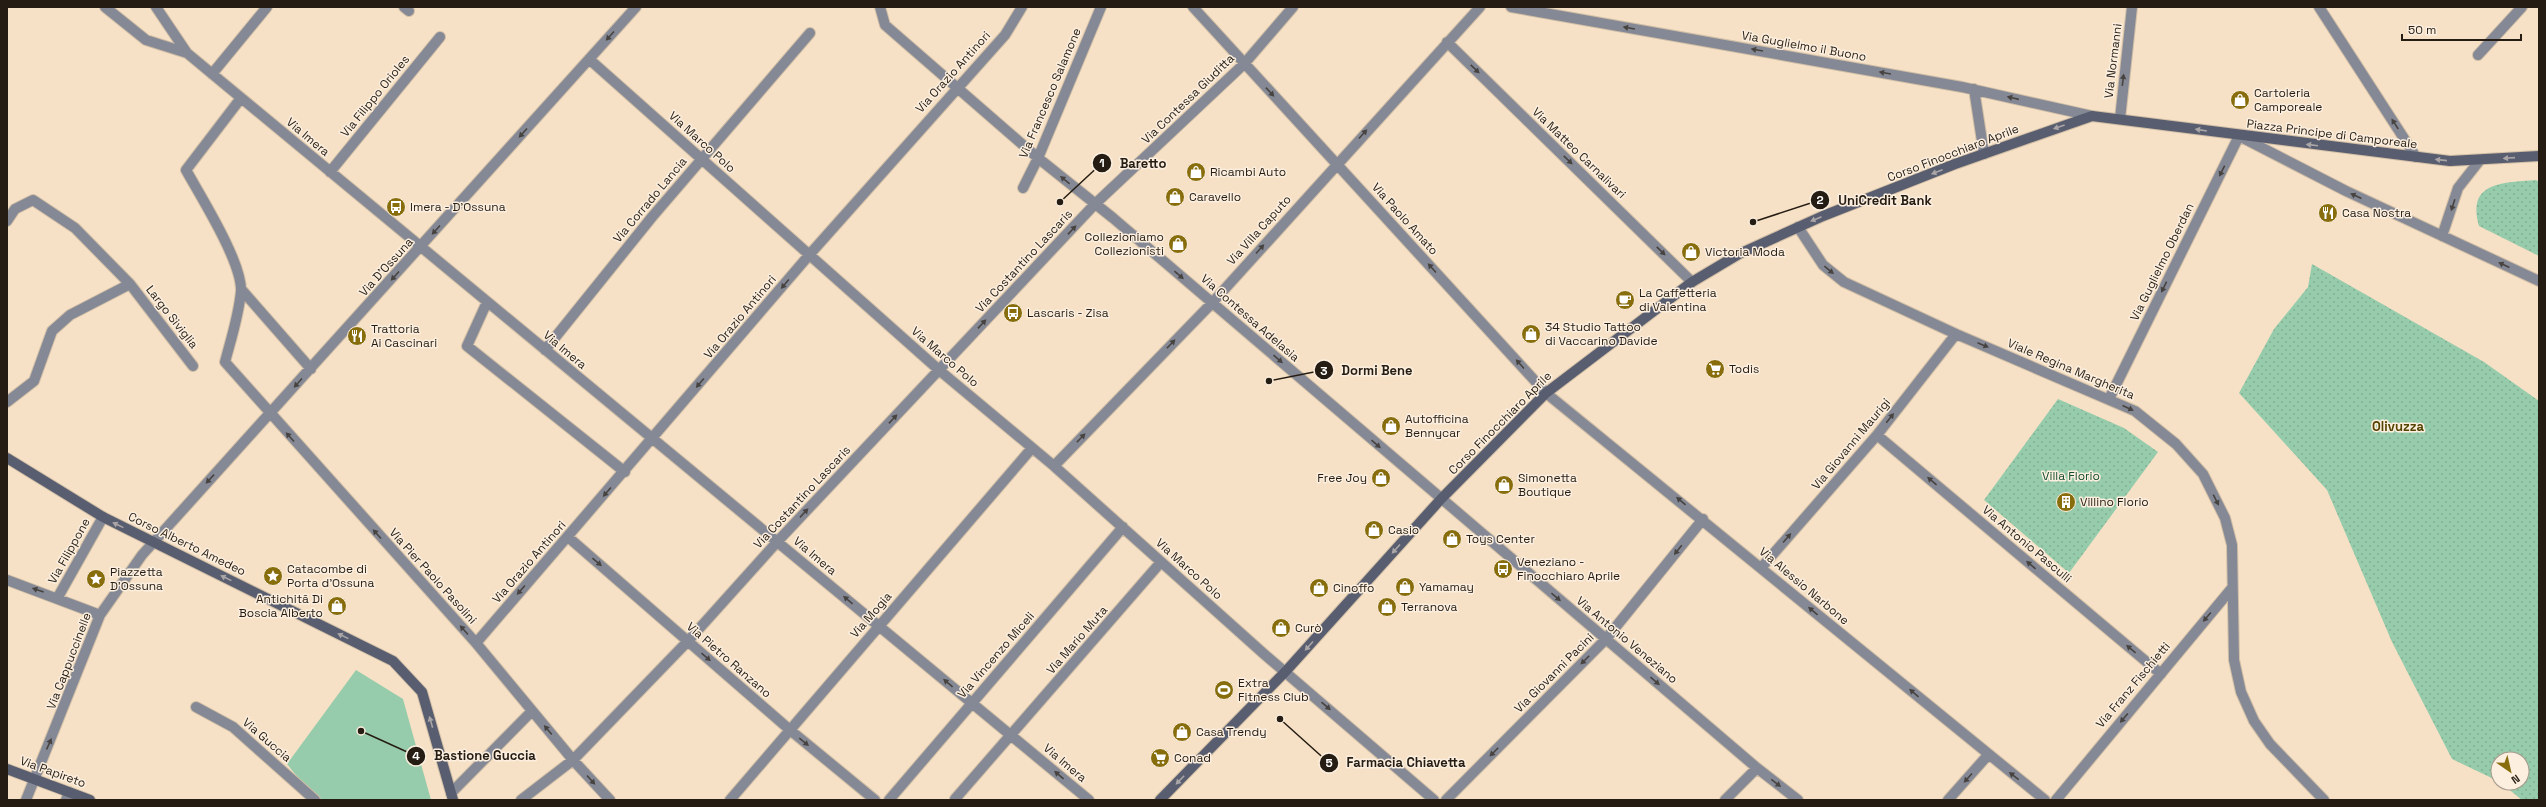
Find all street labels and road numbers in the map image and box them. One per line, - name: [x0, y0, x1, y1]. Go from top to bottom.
- street label: Via Normanni: [2100, 23, 2126, 99]
- street label: Via Francesco Salamone: [1015, 25, 1085, 161]
- street label: Via Guglielmo il Buono: [1740, 27, 1868, 65]
- street label: Via Orazio Antinori: [912, 28, 994, 116]
- street label: Via Contessa Giuditta: [1138, 51, 1238, 147]
- street label: Via Filippo Orioles: [337, 52, 413, 140]
- street label: Via Matteo Carnalivari: [1529, 104, 1629, 202]
- street label: Via Marco Polo: [665, 108, 739, 176]
- street label: Via Imera: [283, 114, 333, 160]
- street label: Piazza Principe di Camporeale: [2246, 116, 2418, 152]
- street label: Corso Finocchiaro Aprile: [1885, 121, 2021, 185]
- street label: Via Corrado Lancia: [609, 154, 691, 246]
- street label: Via Paolo Amato: [1368, 179, 1442, 259]
- street label: Via Villa Caputo: [1223, 192, 1295, 268]
- street label: Via Guglielmo Oberdan: [2126, 200, 2198, 324]
- street label: Via Costantino Lascaris: [972, 206, 1076, 316]
- street label: Via D'Ossuna: [356, 234, 417, 300]
- street label: Via Contessa Adelasia: [1197, 271, 1303, 365]
- street label: Via Orazio Antinori: [700, 272, 780, 362]
- street label: Largo Siviglia: [142, 282, 202, 352]
- street label: Via Marco Polo: [908, 323, 982, 391]
- street label: Via Imera: [540, 327, 590, 373]
- street label: Viale Regina Margherita: [2005, 335, 2137, 403]
- street label: Corso Finocchiaro Aprile: [1445, 368, 1555, 478]
- street label: Via Giovanni Maurigi: [1808, 395, 1894, 493]
- street label: Via Costantino Lascaris: [750, 442, 854, 552]
- street label: Via Antonio Pasculli: [1979, 502, 2075, 586]
- street label: Corso Alberto Amedeo: [126, 509, 248, 579]
- street label: Via Filippone: [44, 515, 94, 587]
- street label: Via Orazio Antinori: [489, 517, 569, 607]
- street label: Via Pier Paolo Pasolini: [386, 525, 480, 627]
- street label: Via Imera: [790, 533, 840, 579]
- street label: Via Marco Polo: [1152, 535, 1226, 603]
- street label: Via Alessio Narbone: [1756, 544, 1852, 628]
- street label: Via Mogia: [847, 589, 895, 641]
- street label: Via Antonio Veneziano: [1573, 593, 1681, 687]
- street label: Via Mario Muta: [1043, 602, 1111, 678]
- street label: Via Vincenzo Miceli: [954, 608, 1038, 702]
- street label: Via Cappuccinelle: [43, 610, 95, 712]
- street label: Via Pietro Ranzano: [683, 619, 775, 701]
- street label: Via Giovanni Pacini: [1511, 630, 1597, 716]
- street label: Via Franz Fischietti: [2092, 639, 2174, 731]
- street label: Via Guccia: [239, 714, 295, 766]
- street label: Via Imera: [1040, 740, 1090, 786]
- street label: Via Papireto: [18, 753, 88, 791]

